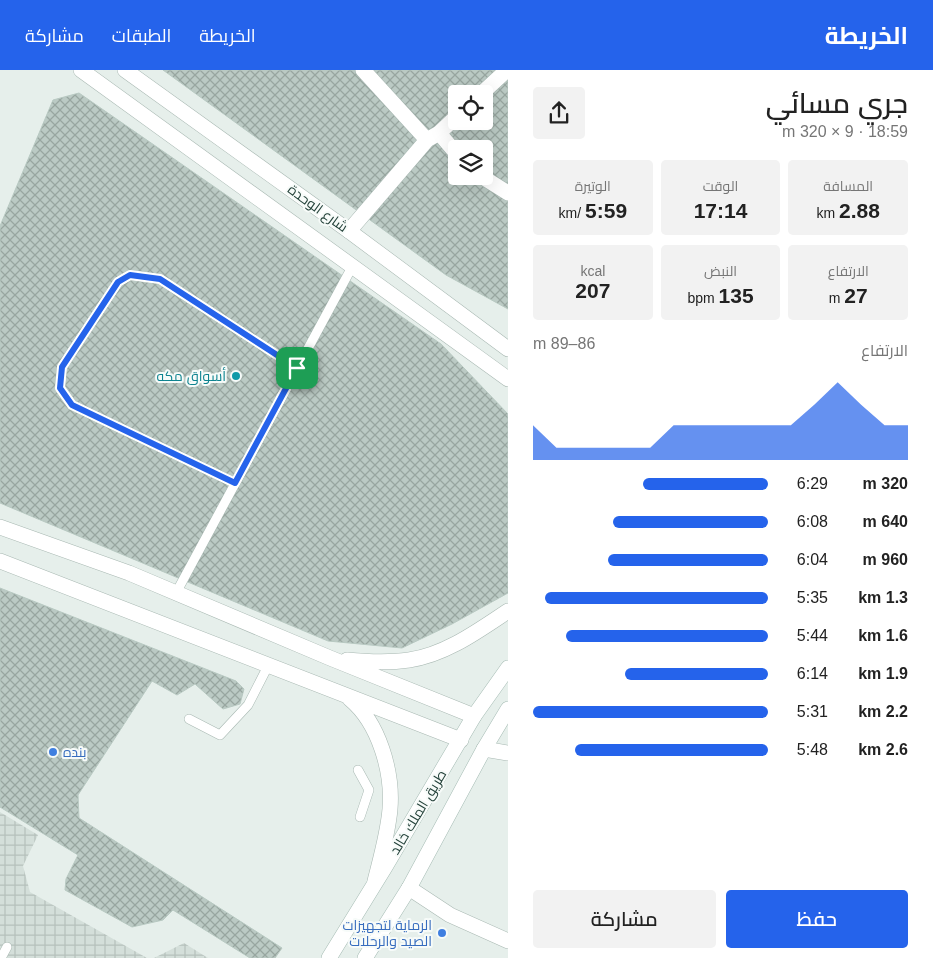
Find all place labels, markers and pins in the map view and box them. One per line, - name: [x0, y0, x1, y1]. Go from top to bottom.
- pin: [276, 347, 318, 389]
- place label: أسواق مكه: [157, 367, 226, 385]
- marker: أسواق مكه: [230, 370, 242, 382]
- place label: بنده: [63, 744, 87, 760]
- marker: بنده: [47, 746, 59, 758]
- place label: الرماية لتجهيزات الصيد والرحلات: [343, 917, 432, 949]
- marker: الرماية لتجهيزات الصيد والرحلات: [436, 927, 448, 939]

